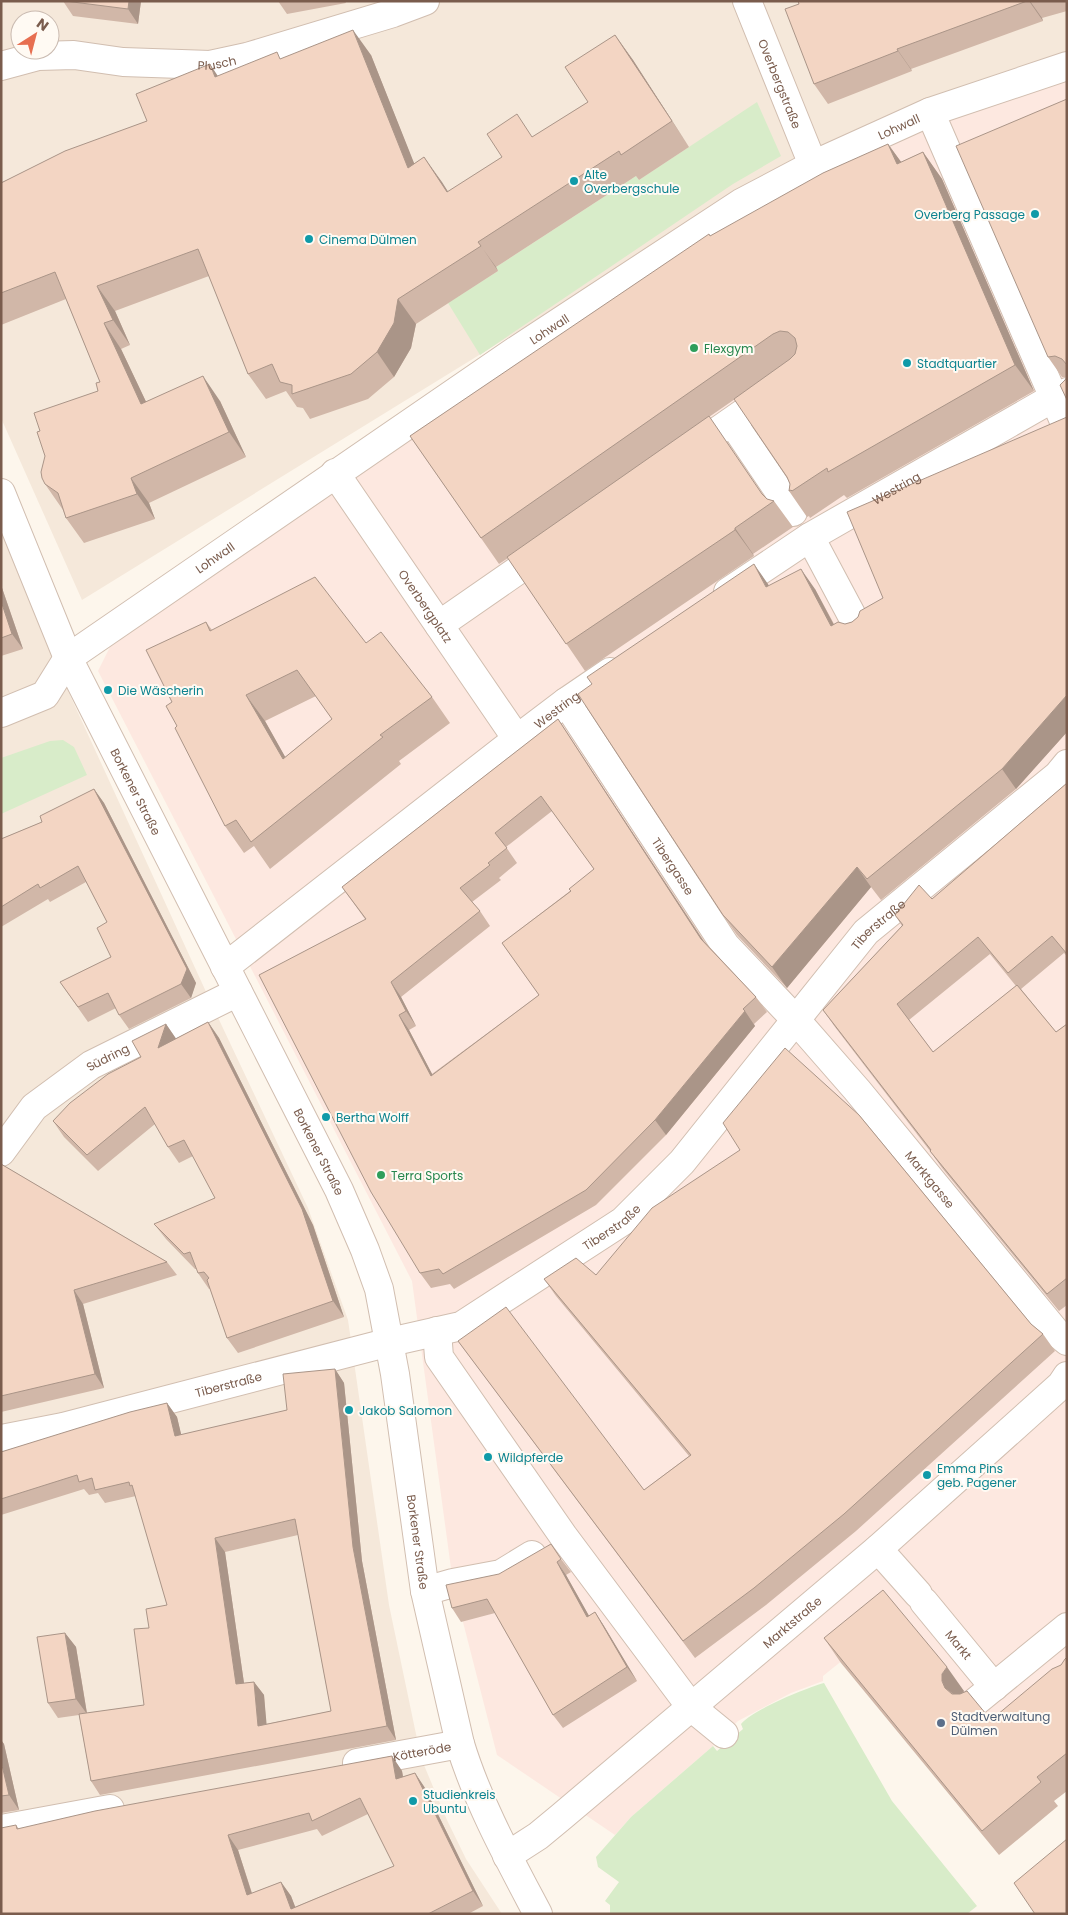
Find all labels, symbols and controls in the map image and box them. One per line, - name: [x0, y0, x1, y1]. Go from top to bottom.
- north arrow: [10, 10, 60, 60]
- text: N: [33, 13, 53, 36]
- street label: Overbergstraße: [755, 36, 806, 131]
- street label: Plusch: [197, 51, 238, 74]
- street label: Lohwall: [875, 109, 922, 143]
- place label: Alte Overbergschule: [584, 166, 680, 197]
- marker: Alte Overbergschule: [568, 175, 580, 187]
- place label: Overberg Passage: [914, 206, 1025, 223]
- marker: Overberg Passage: [1029, 208, 1041, 220]
- place label: Cinema Dülmen: [319, 231, 417, 248]
- marker: Cinema Dülmen: [303, 233, 315, 245]
- street label: Lohwall: [526, 309, 572, 348]
- place label: Flexgym: [704, 340, 753, 357]
- marker: Flexgym: [688, 342, 700, 354]
- place label: Stadtquartier: [917, 355, 997, 372]
- marker: Stadtquartier: [901, 357, 913, 369]
- street label: Westring: [869, 467, 923, 508]
- street label: Lohwall: [192, 538, 238, 577]
- street label: Overbergplatz: [395, 566, 457, 646]
- place label: Die Wäscherin: [118, 682, 204, 699]
- marker: Die Wäscherin: [102, 684, 114, 696]
- street label: Westring: [530, 687, 583, 732]
- street label: Borkener Straße: [107, 745, 165, 838]
- street label: Tibergasse: [648, 834, 698, 898]
- street label: Tiberstraße: [847, 895, 909, 953]
- street label: Südring: [82, 1039, 132, 1075]
- street label: Borkener Straße: [290, 1105, 349, 1198]
- place label: Bertha Wolff: [336, 1109, 409, 1126]
- marker: Bertha Wolff: [320, 1111, 332, 1123]
- street label: Marktgasse: [902, 1147, 959, 1212]
- place label: Terra Sports: [391, 1167, 463, 1184]
- marker: Terra Sports: [375, 1169, 387, 1181]
- street label: Tiberstraße: [579, 1200, 644, 1254]
- street label: Tiberstraße: [193, 1367, 264, 1401]
- place label: Jakob Salomon: [359, 1402, 452, 1419]
- marker: Jakob Salomon: [343, 1404, 355, 1416]
- place label: Wildpferde: [498, 1449, 563, 1466]
- marker: Wildpferde: [482, 1451, 494, 1463]
- place label: Emma Pins geb. Pagener: [937, 1460, 1017, 1491]
- marker: Emma Pins geb. Pagener: [921, 1469, 933, 1481]
- street label: Borkener Straße: [403, 1493, 433, 1591]
- street label: Marktstraße: [759, 1592, 825, 1652]
- street label: Markt: [942, 1626, 976, 1663]
- place label: Stadtverwaltung Dülmen: [951, 1708, 1050, 1739]
- marker: Stadtverwaltung Dülmen: [935, 1717, 947, 1729]
- street label: Kötteröde: [391, 1737, 452, 1765]
- place label: Studienkreis Ubuntu: [423, 1786, 496, 1817]
- marker: Studienkreis Ubuntu: [407, 1795, 419, 1807]

